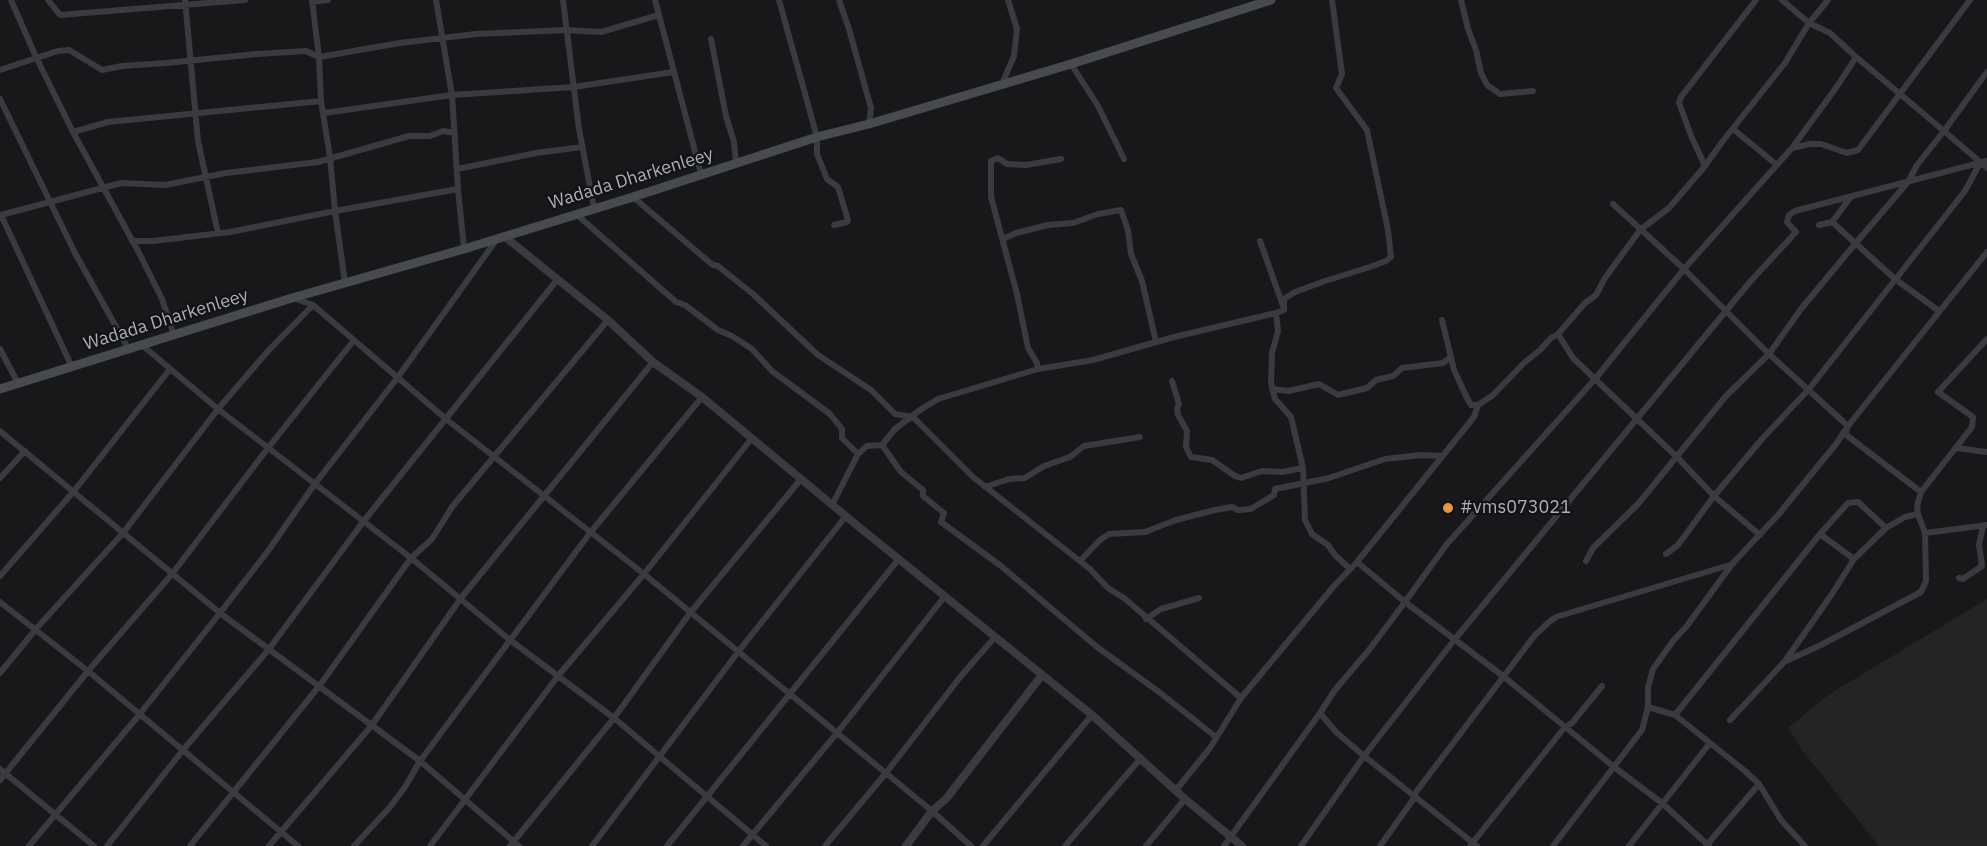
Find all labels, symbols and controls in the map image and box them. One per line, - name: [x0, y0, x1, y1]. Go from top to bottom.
- street label: Wadada Dharkenleey: [546, 144, 716, 214]
- street label: Wadada Dharkenleey: [81, 285, 251, 355]
- place label: #vms073021: [1460, 497, 1571, 519]
- marker: #vms073021: [1441, 501, 1455, 515]

